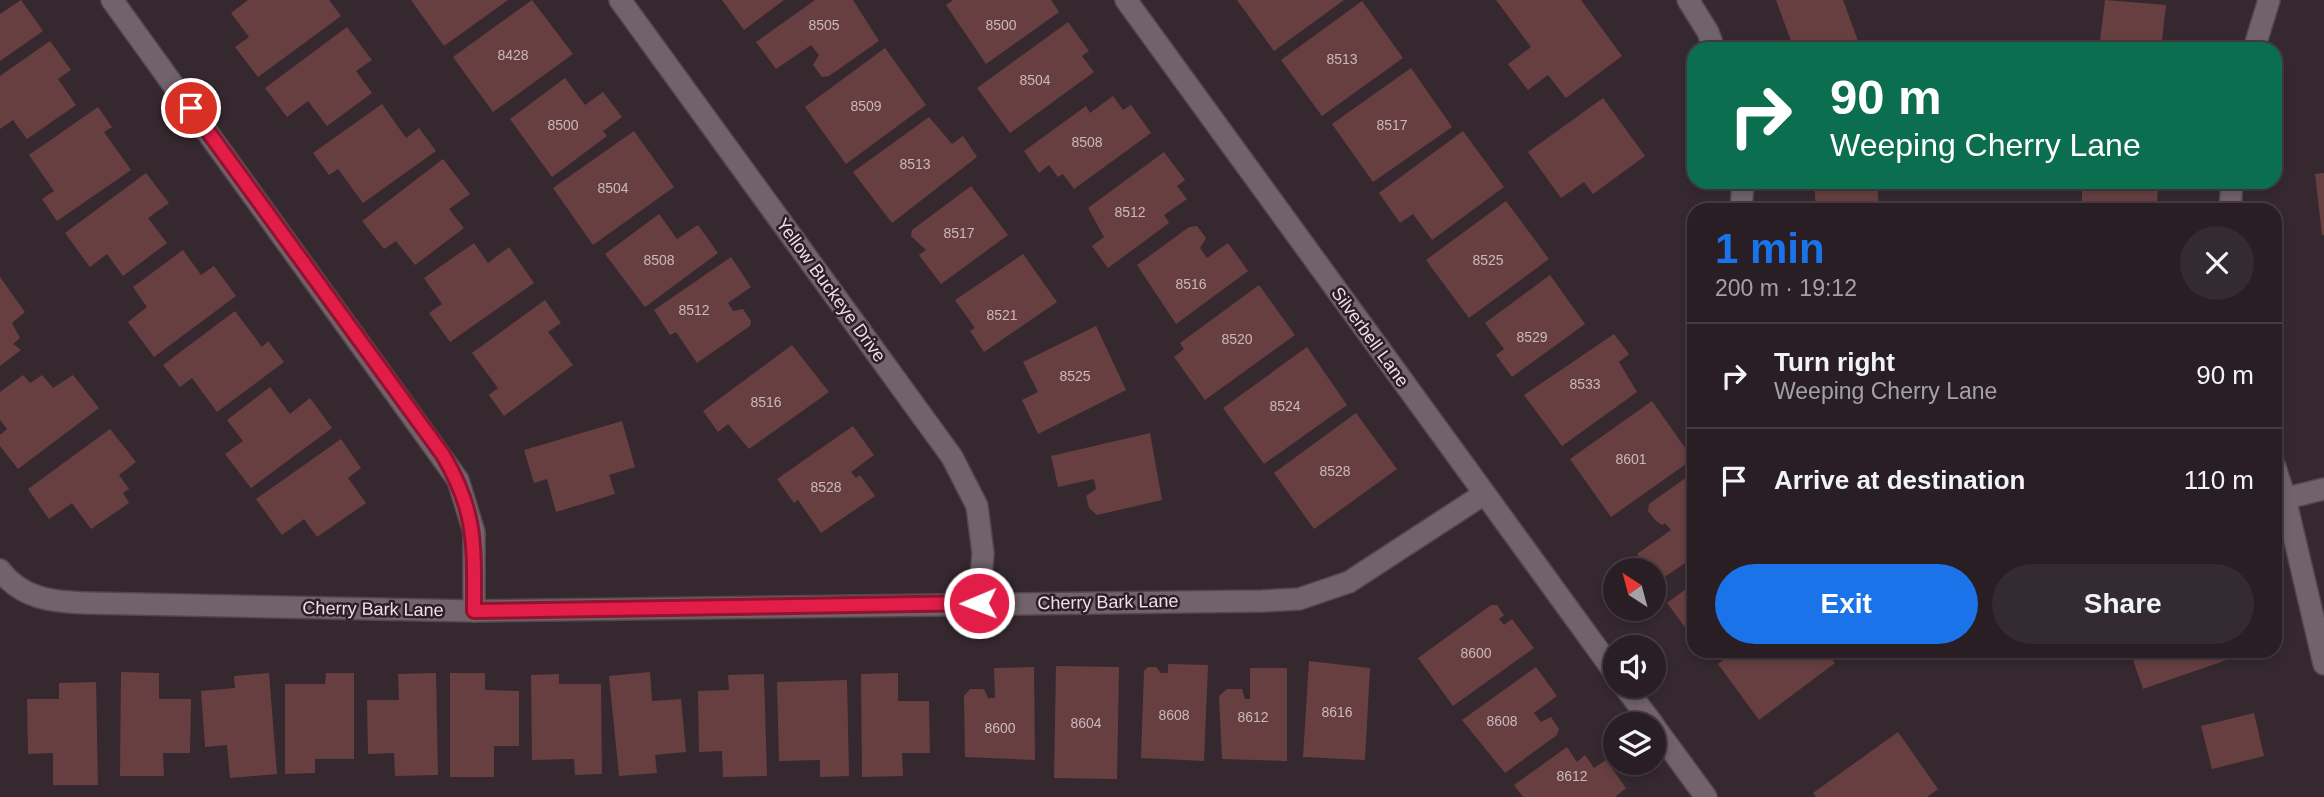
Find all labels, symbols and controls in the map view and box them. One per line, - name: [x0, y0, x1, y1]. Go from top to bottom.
- house number: 8505: [808, 17, 840, 33]
- house number: 8500: [985, 17, 1017, 33]
- house number: 8428: [497, 47, 529, 63]
- house number: 8513: [1326, 51, 1358, 67]
- icon: right: [1715, 70, 1806, 161]
- text: 90 m: [1830, 70, 1942, 124]
- house number: 8504: [1019, 72, 1051, 88]
- pin: [161, 78, 221, 138]
- icon: arrive: [172, 89, 210, 127]
- house number: 8509: [850, 98, 882, 114]
- house number: 8500: [547, 117, 579, 133]
- house number: 8517: [1376, 117, 1408, 133]
- text: Weeping Cherry Lane: [1830, 127, 2141, 163]
- house number: 8508: [1071, 134, 1103, 150]
- house number: 8513: [899, 156, 931, 172]
- house number: 8504: [597, 180, 629, 196]
- house number: 8512: [1114, 204, 1146, 220]
- street label: Yellow Buckeye Drive: [772, 214, 890, 366]
- house number: 8517: [943, 225, 975, 241]
- text: 1 min: [1715, 225, 1825, 272]
- button: close: [2180, 226, 2254, 300]
- house number: 8508: [643, 252, 675, 268]
- house number: 8525: [1472, 252, 1504, 268]
- text: 200 m · 19:12: [1715, 275, 1857, 301]
- house number: 8516: [1175, 276, 1207, 292]
- street label: Silverbell Lane: [1327, 283, 1413, 391]
- house number: 8512: [678, 302, 710, 318]
- house number: 8521: [986, 307, 1018, 323]
- house number: 8529: [1516, 329, 1548, 345]
- house number: 8520: [1221, 331, 1253, 347]
- text: Turn right: [1774, 347, 1895, 377]
- icon: right: [1715, 357, 1753, 395]
- text: 90 m: [2196, 360, 2254, 390]
- house number: 8525: [1059, 368, 1091, 384]
- house number: 8533: [1569, 376, 1601, 392]
- text: Weeping Cherry Lane: [1774, 378, 1997, 404]
- house number: 8516: [750, 394, 782, 410]
- house number: 8524: [1269, 398, 1301, 414]
- house number: 8601: [1615, 451, 1647, 467]
- icon: arrive: [1715, 462, 1753, 500]
- house number: 8528: [1319, 463, 1351, 479]
- text: Arrive at destination: [1774, 465, 2025, 495]
- text: 110 m: [2184, 465, 2254, 495]
- house number: 8528: [810, 479, 842, 495]
- north arrow: [1603, 558, 1666, 621]
- map controls: [1603, 558, 1666, 775]
- button: Exit: [1715, 564, 1978, 644]
- button: Share: [1992, 564, 2254, 644]
- position arrow: [942, 566, 1016, 640]
- street label: Cherry Bark Lane: [1037, 591, 1179, 613]
- street label: Cherry Bark Lane: [302, 598, 444, 620]
- button: sound: [1603, 635, 1666, 698]
- house number: 8600: [1460, 645, 1492, 661]
- house number: 8616: [1321, 704, 1353, 720]
- house number: 8608: [1158, 707, 1190, 723]
- house number: 8612: [1237, 709, 1269, 725]
- button: layers: [1603, 712, 1666, 775]
- house number: 8608: [1486, 713, 1518, 729]
- house number: 8604: [1070, 715, 1102, 731]
- house number: 8600: [984, 720, 1016, 736]
- house number: 8612: [1556, 768, 1588, 784]

